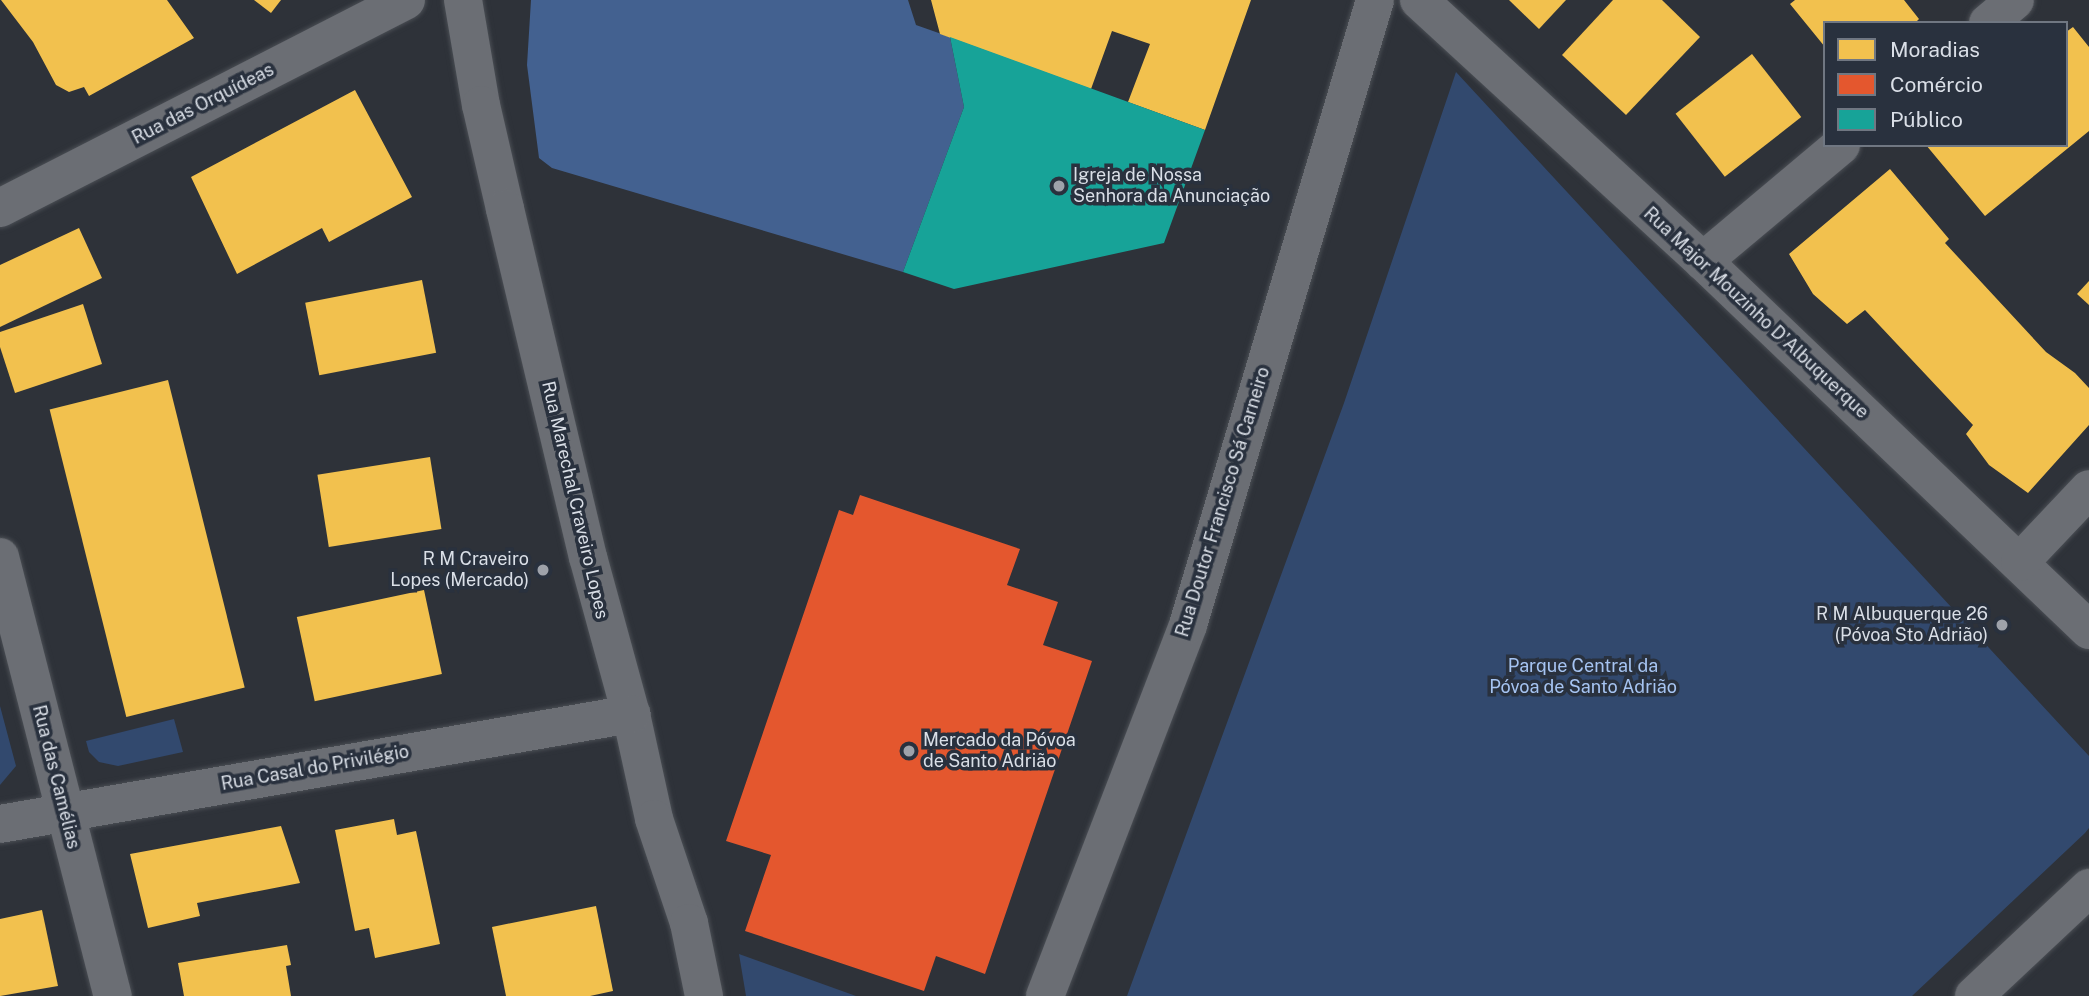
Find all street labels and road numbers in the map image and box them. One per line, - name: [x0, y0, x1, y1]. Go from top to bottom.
- street label: Rua das Orquídeas: [128, 59, 278, 149]
- street label: Rua Major Mouzinho D'Albuquerque: [1639, 203, 1873, 423]
- street label: Rua Doutor Francisco Sá Carneiro: [1172, 364, 1274, 640]
- street label: Rua Marechal Craveiro Lopes: [537, 379, 613, 621]
- street label: Rua das Camélias: [28, 703, 84, 851]
- street label: Rua Casal do Privilégio: [219, 741, 411, 795]

